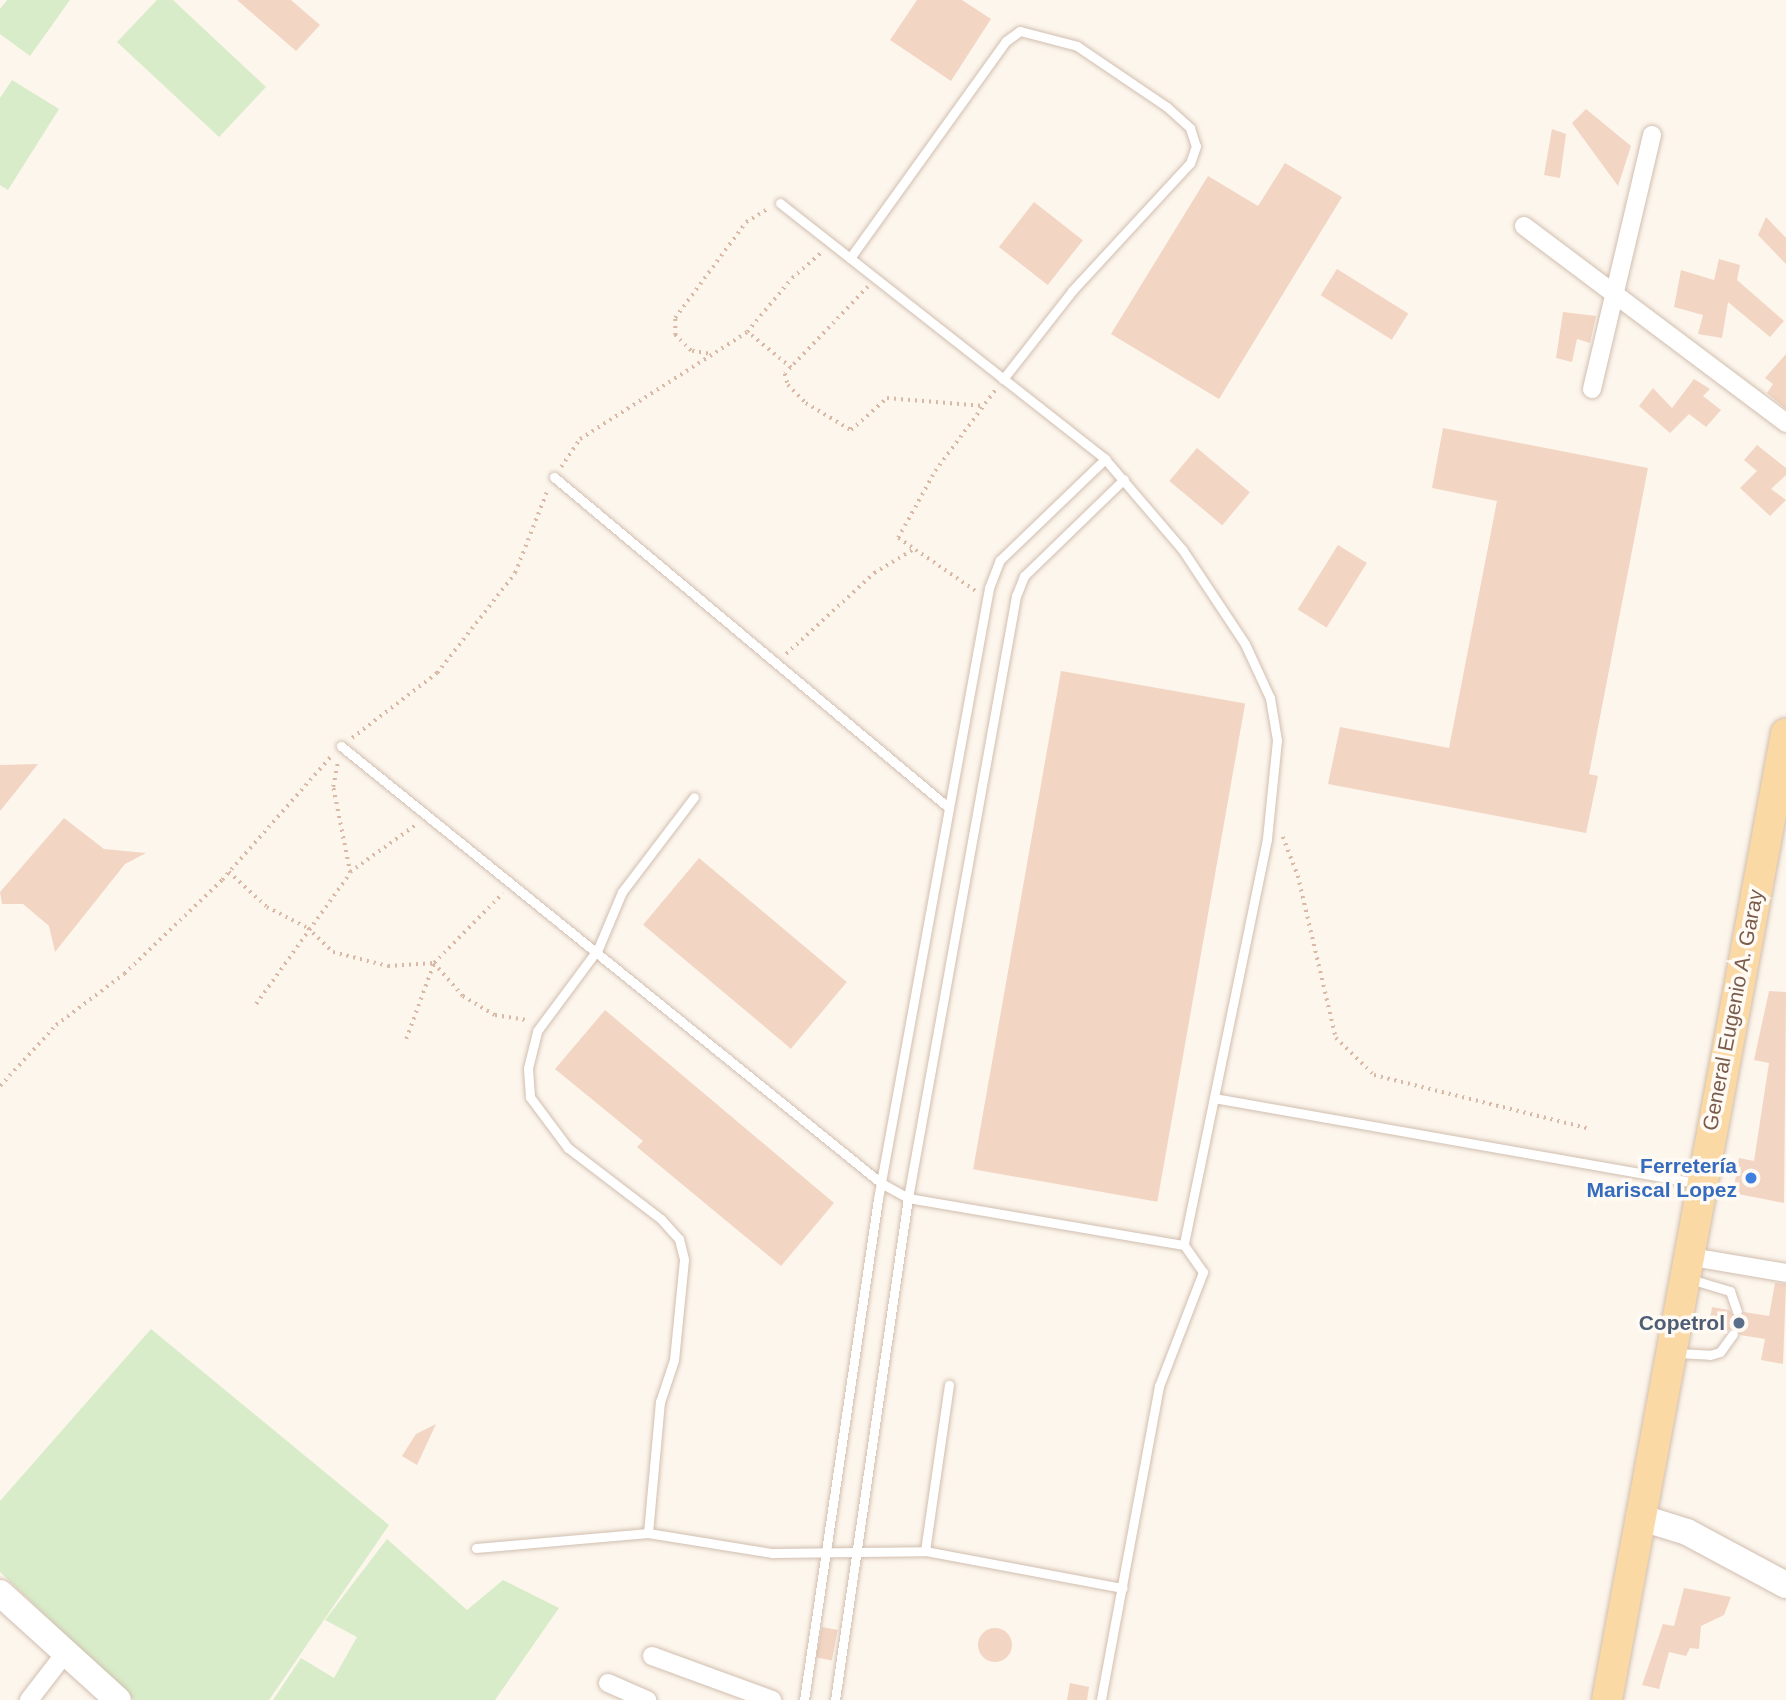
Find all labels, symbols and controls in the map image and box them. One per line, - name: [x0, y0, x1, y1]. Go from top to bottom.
- street label: General Eugenio A. Garay: [1697, 887, 1769, 1133]
- place label: Ferretería Mariscal Lopez: [1586, 1153, 1737, 1203]
- marker: Ferretería Mariscal Lopez: [1743, 1170, 1759, 1186]
- place label: Copetrol: [1639, 1310, 1725, 1336]
- marker: Copetrol: [1731, 1315, 1747, 1331]

